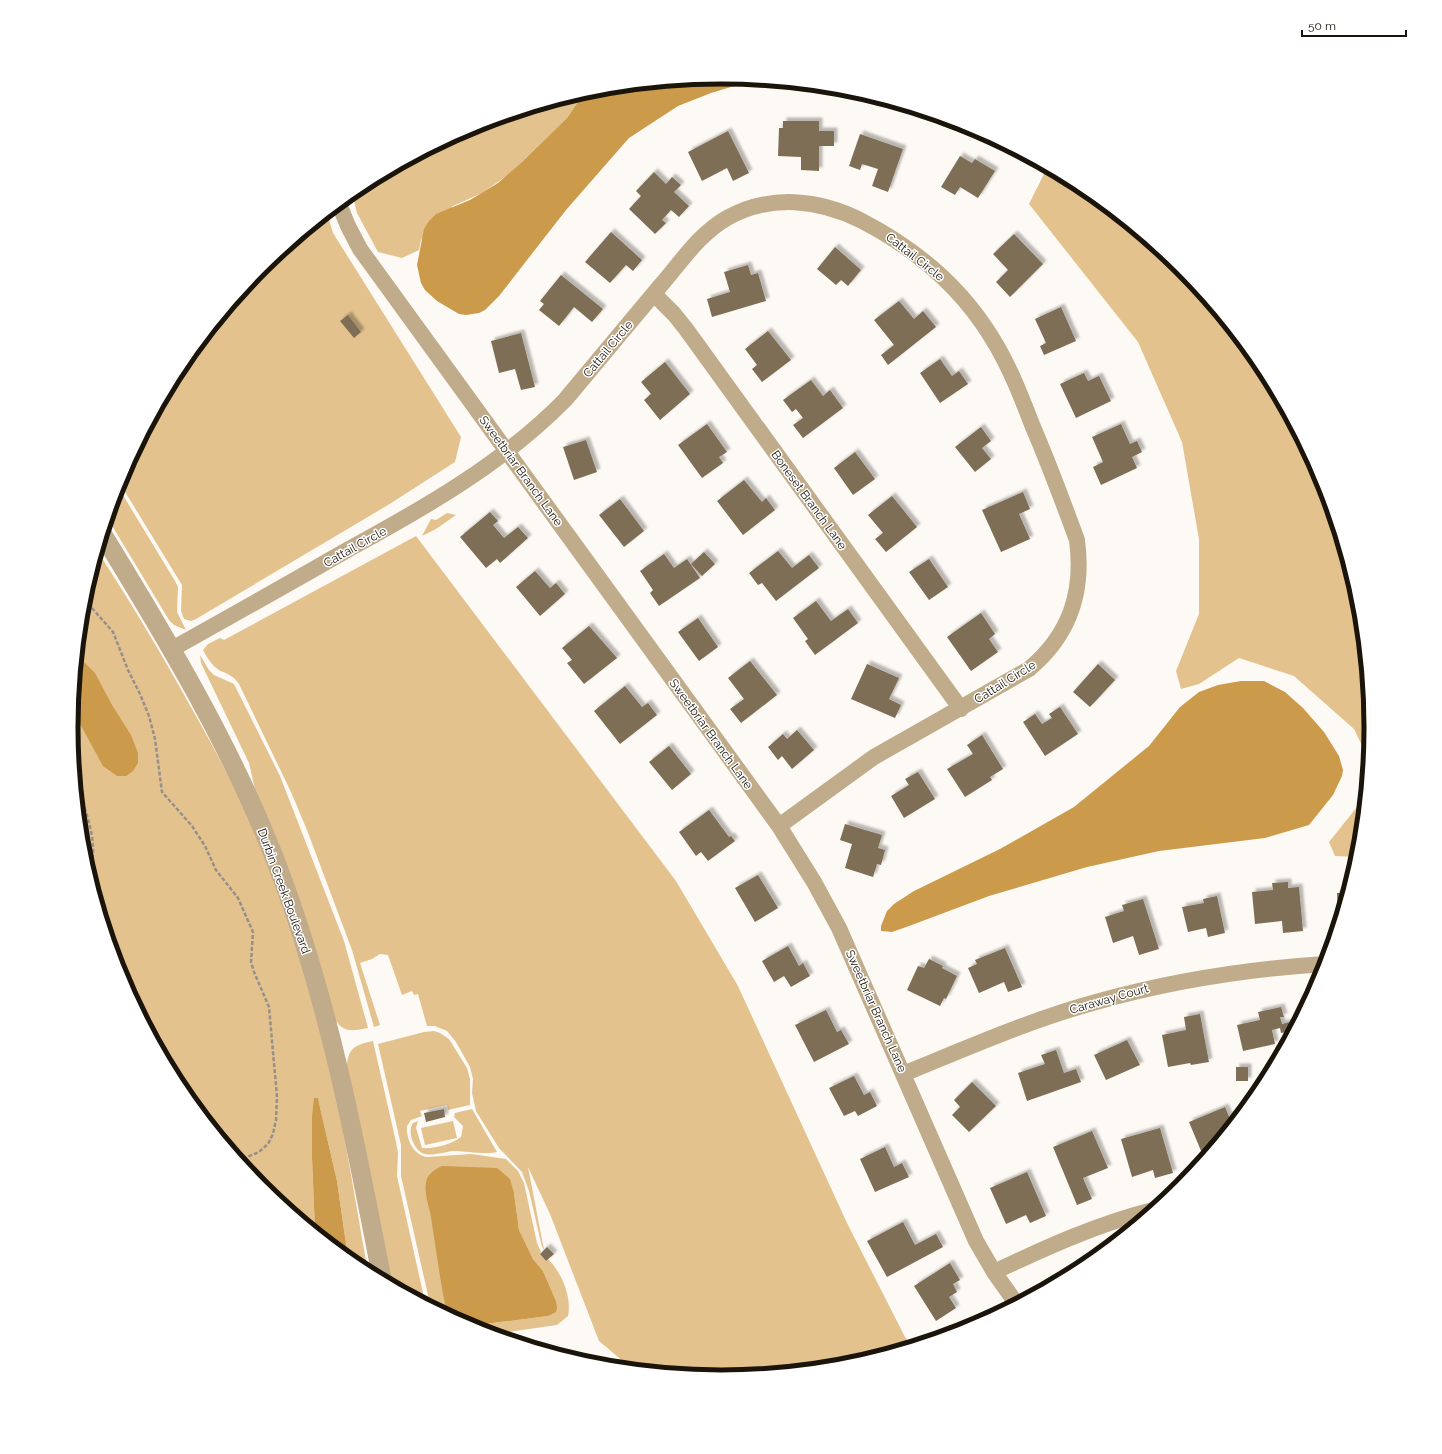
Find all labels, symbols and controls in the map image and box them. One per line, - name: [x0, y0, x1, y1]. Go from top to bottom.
- scale bar: [1302, 12, 1406, 38]
- text: 50 m: [1308, 19, 1336, 33]
- street label: Cattail Circle: [883, 230, 947, 284]
- street label: Cattail Circle: [580, 318, 636, 380]
- street label: Sweetbriar Branch Lane: [476, 413, 566, 529]
- street label: Boneset Branch Lane: [768, 448, 850, 552]
- street label: Cattail Circle: [321, 524, 389, 570]
- street label: Cattail Circle: [972, 658, 1038, 706]
- street label: Sweetbriar Branch Lane: [666, 676, 756, 792]
- street label: Durbin Creek Boulevard: [255, 826, 313, 956]
- street label: Sweetbriar Branch Lane: [843, 948, 909, 1074]
- street label: Caraway Court: [1068, 981, 1150, 1017]

